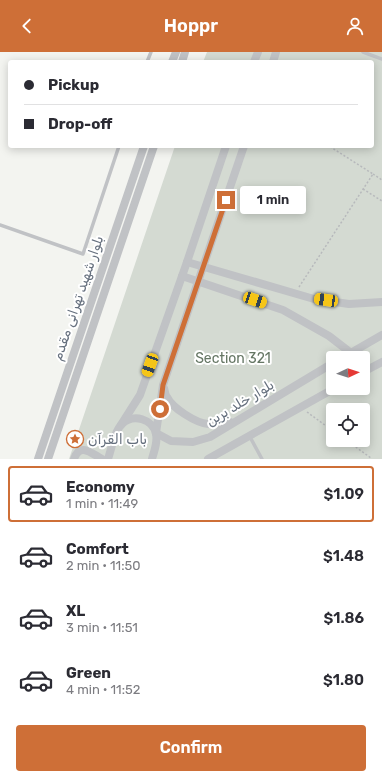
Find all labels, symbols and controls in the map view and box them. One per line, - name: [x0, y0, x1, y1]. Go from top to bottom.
- icon: back: [16, 15, 38, 37]
- text: Hoppr: [164, 15, 218, 37]
- icon: person: [344, 15, 366, 37]
- text: Pickup: [48, 76, 99, 94]
- text: Drop-off: [48, 115, 112, 133]
- callout: 1 min: [240, 186, 306, 214]
- route end: [217, 191, 235, 209]
- text: 1 min: [257, 192, 289, 207]
- street label: بلوار شهید تهرانی مقدم: [49, 234, 108, 363]
- car: [242, 290, 268, 310]
- car: [313, 292, 339, 308]
- park label: Section 321: [195, 350, 271, 367]
- north arrow: [326, 351, 370, 395]
- map controls: [326, 351, 370, 447]
- car: [140, 352, 160, 378]
- street label: بلوار خلد برین: [203, 376, 277, 430]
- route start: [151, 400, 169, 418]
- button: locate: [326, 403, 370, 447]
- place icon: باب القرآن: [65, 429, 85, 449]
- place label: باب القرآن: [88, 431, 147, 448]
- icon: car: [18, 476, 54, 512]
- text: Economy: [66, 478, 135, 496]
- text: $1.09: [324, 485, 364, 503]
- text: 1 min · 11:49: [66, 496, 138, 511]
- icon: car: [18, 538, 54, 574]
- text: Comfort: [66, 540, 129, 558]
- text: $1.48: [323, 547, 364, 565]
- text: 2 min · 11:50: [66, 558, 141, 573]
- icon: car: [18, 600, 54, 636]
- text: XL: [66, 602, 85, 620]
- text: $1.86: [323, 609, 364, 627]
- text: 3 min · 11:51: [66, 620, 138, 635]
- icon: car: [18, 662, 54, 698]
- text: Green: [66, 664, 111, 682]
- text: $1.80: [323, 671, 364, 689]
- text: 4 min · 11:52: [66, 682, 140, 697]
- button: Confirm: [16, 725, 366, 771]

